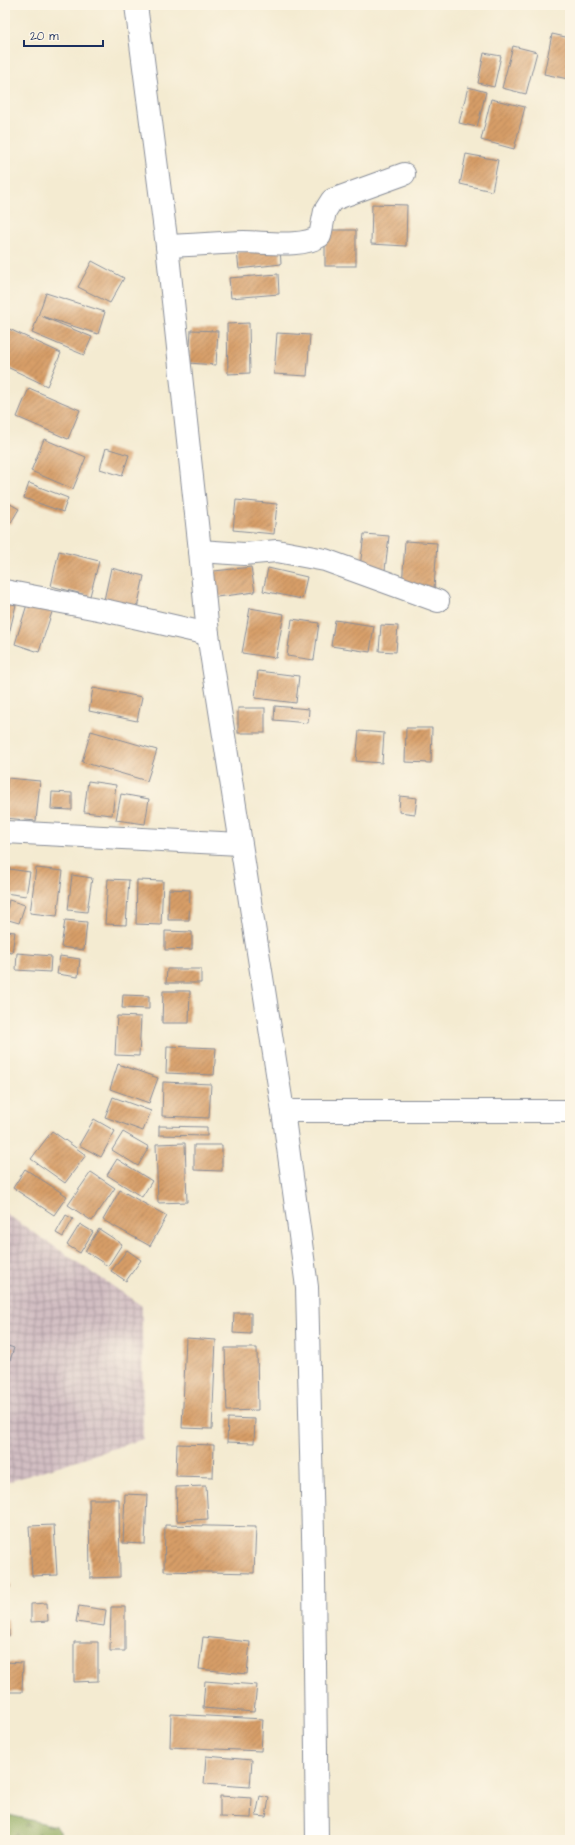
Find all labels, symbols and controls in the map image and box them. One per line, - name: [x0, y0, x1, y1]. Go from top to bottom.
- scale bar: [24, 22, 103, 48]
- text: 20 m: [30, 28, 59, 45]

